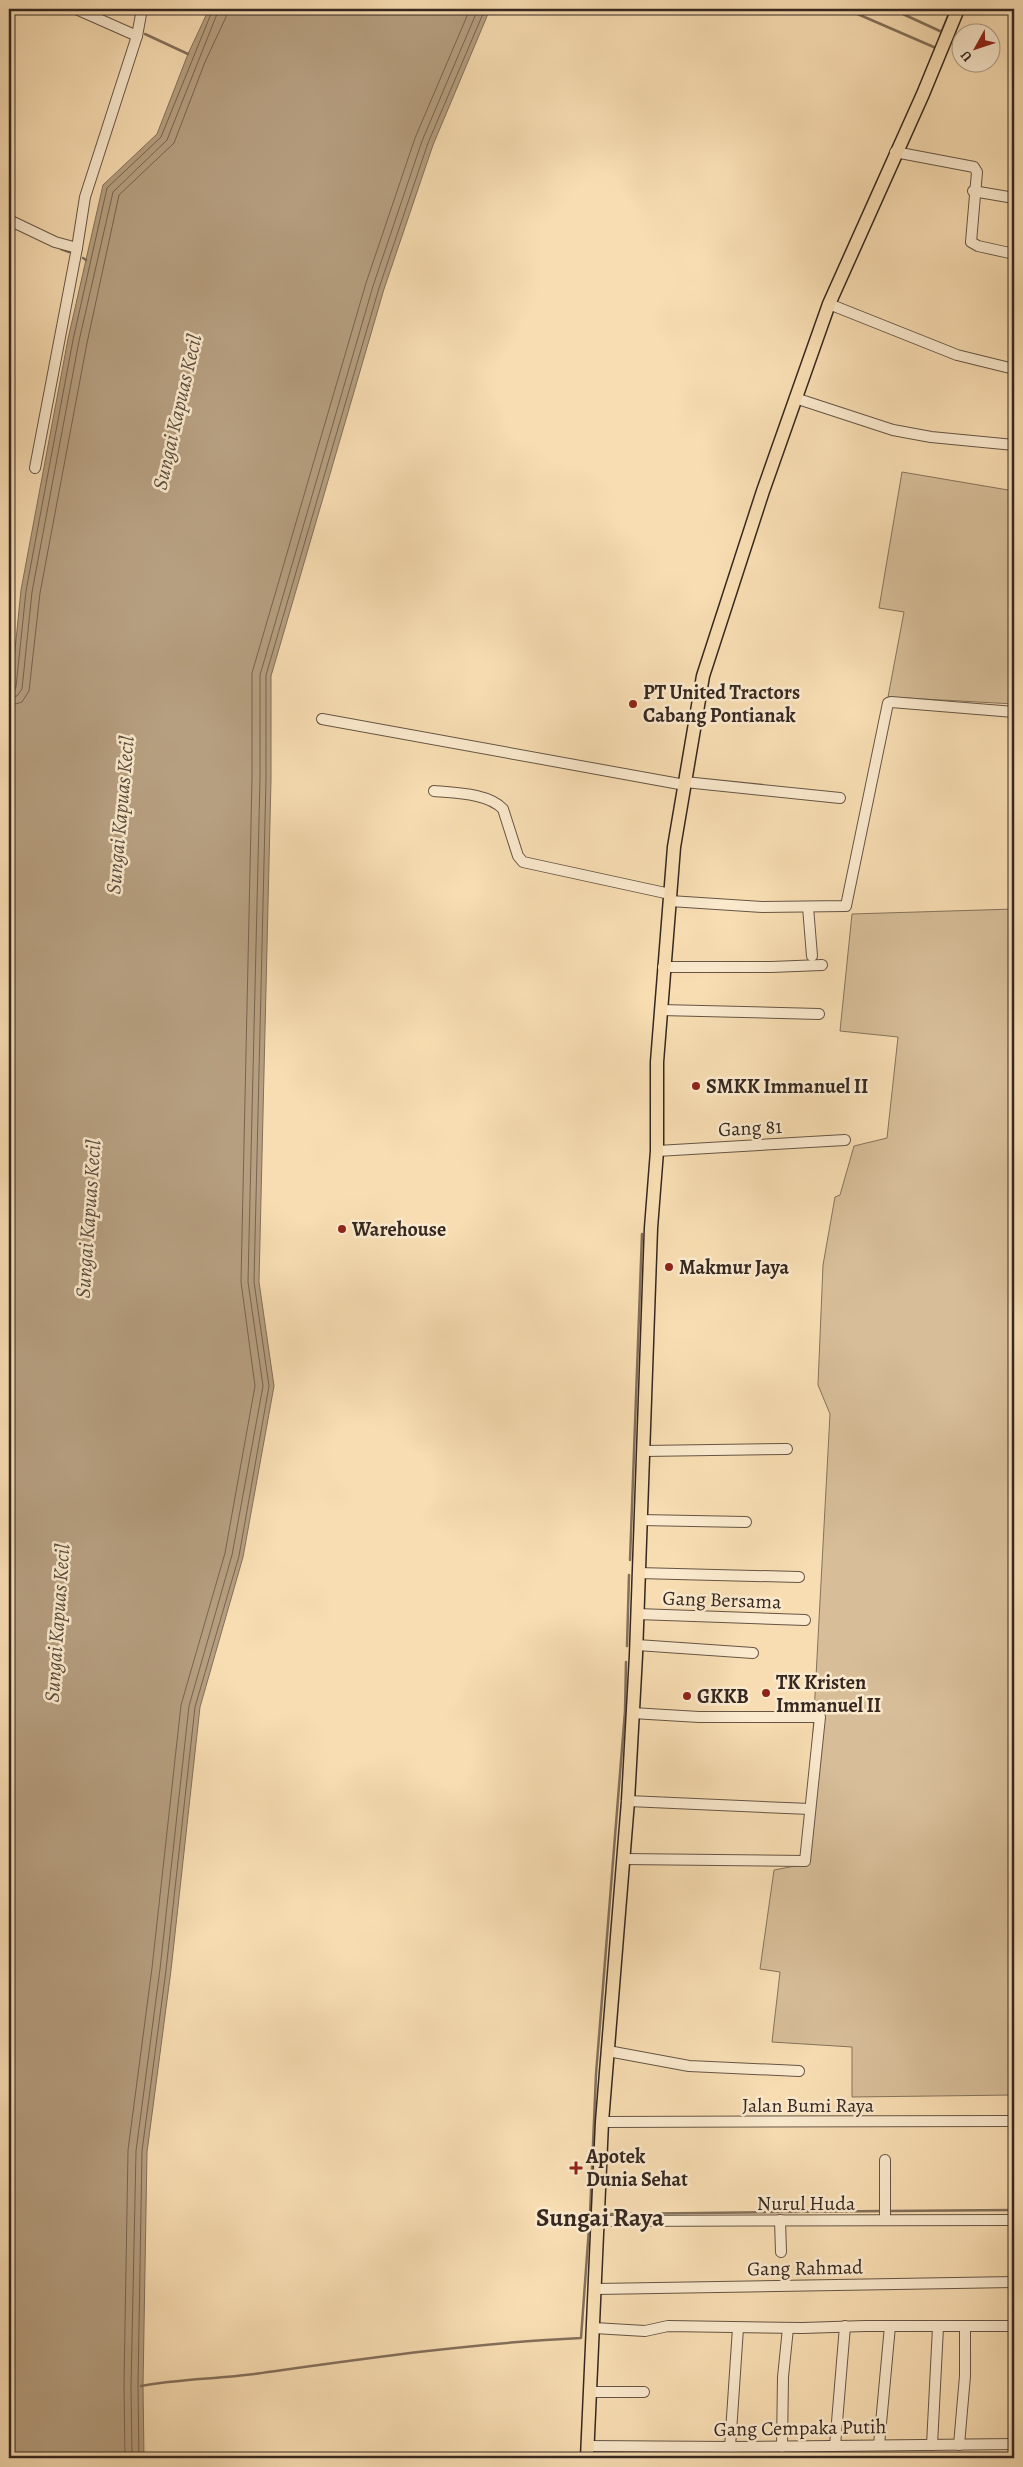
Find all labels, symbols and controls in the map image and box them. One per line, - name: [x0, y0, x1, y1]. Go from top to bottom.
- north arrow: [950, 22, 1000, 72]
- text: U: [956, 46, 977, 66]
- water label: Sungai Kapuas Kecil: [145, 331, 209, 493]
- place label: PT United Tractors Cabang Pontianak: [643, 679, 800, 729]
- marker: PT United Tractors Cabang Pontianak: [627, 698, 639, 710]
- water label: Sungai Kapuas Kecil: [99, 734, 141, 895]
- place label: SMKK Immanuel II: [706, 1073, 868, 1100]
- marker: SMKK Immanuel II: [690, 1080, 702, 1092]
- street label: Gang 81: [717, 1113, 783, 1143]
- water label: Sungai Kapuas Kecil: [68, 1138, 108, 1299]
- place label: Warehouse: [351, 1216, 446, 1243]
- marker: Warehouse: [336, 1223, 348, 1235]
- place label: Makmur Jaya: [679, 1254, 790, 1281]
- marker: Makmur Jaya: [663, 1261, 675, 1273]
- water label: Sungai Kapuas Kecil: [37, 1542, 77, 1703]
- street label: Gang Bersama: [662, 1584, 783, 1616]
- place label: TK Kristen Immanuel II: [776, 1669, 881, 1719]
- place label: GKKB: [697, 1683, 749, 1710]
- marker: TK Kristen Immanuel II: [760, 1687, 772, 1699]
- marker: GKKB: [681, 1690, 693, 1702]
- street label: Jalan Bumi Raya: [742, 2092, 875, 2119]
- place label: Apotek Dunia Sehat: [585, 2143, 688, 2193]
- marker: Apotek Dunia Sehat: [570, 2162, 582, 2174]
- street label: Nurul Huda: [757, 2190, 856, 2217]
- district label: Sungai Raya: [536, 2201, 664, 2235]
- street label: Gang Rahmad: [747, 2253, 863, 2283]
- street label: Gang Cempaka Putih: [713, 2413, 887, 2443]

